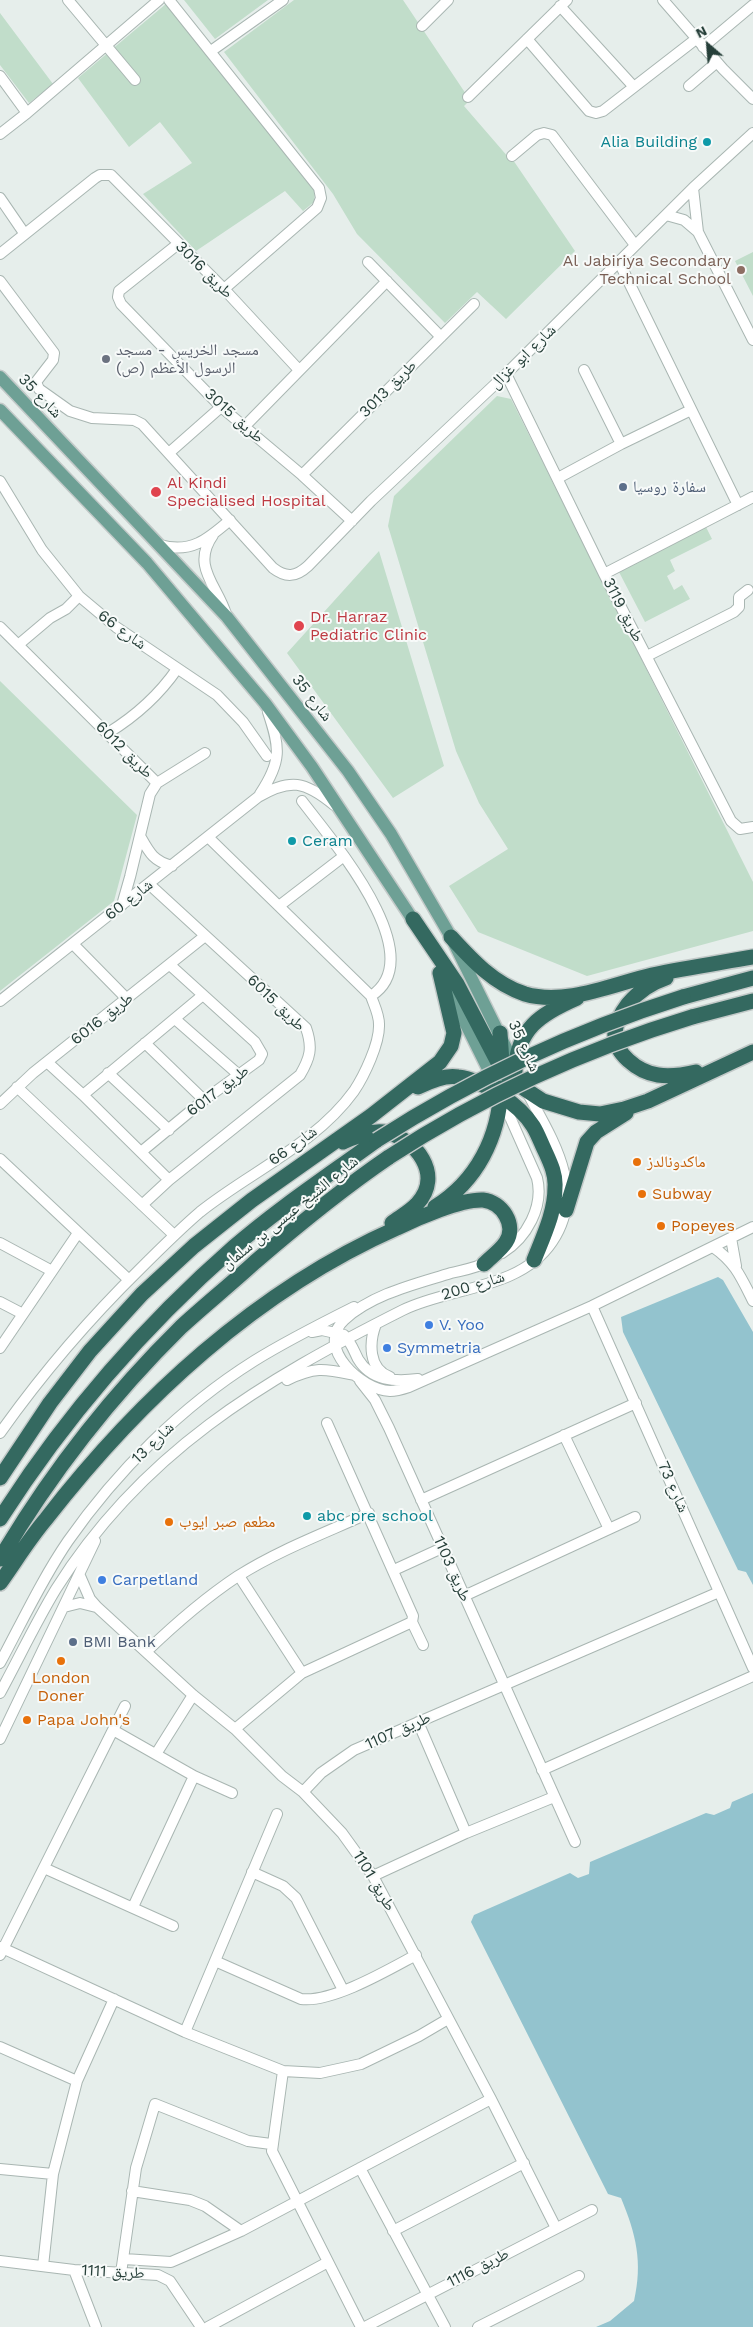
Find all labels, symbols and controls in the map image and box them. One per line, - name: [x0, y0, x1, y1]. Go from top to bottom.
- north arrow: [683, 20, 733, 70]
- text: N: [693, 22, 709, 41]
- place label: Alia Building: [601, 132, 697, 152]
- marker: Alia Building: [701, 136, 713, 148]
- street label: طريق 3016: [171, 237, 237, 303]
- place label: Al Jabiriya Secondary Technical School: [563, 251, 731, 289]
- marker: Al Jabiriya Secondary Technical School: [735, 264, 747, 276]
- street label: شارع ابو غزال: [486, 321, 560, 393]
- place label: مسجد الخريس - مسجد الرسول الأعظم (ص): [116, 340, 259, 378]
- marker: مسجد الخريس - مسجد الرسول الأعظم (ص): [100, 353, 112, 365]
- street label: طريق 3013: [355, 356, 421, 422]
- street label: شارع 35: [14, 370, 66, 422]
- street label: طريق 3015: [200, 384, 268, 448]
- place label: Al Kindi Specialised Hospital: [167, 473, 326, 511]
- place label: سفارة روسيا: [633, 477, 706, 497]
- marker: سفارة روسيا: [617, 481, 629, 493]
- marker: Al Kindi Specialised Hospital: [149, 485, 163, 499]
- street label: طريق 3119: [599, 574, 647, 646]
- street label: شارع 66: [94, 606, 150, 654]
- place label: Dr. Harraz Pediatric Clinic: [310, 607, 427, 645]
- marker: Dr. Harraz Pediatric Clinic: [292, 619, 306, 633]
- street label: شارع 35: [288, 671, 336, 725]
- street label: طريق 6012: [91, 717, 157, 783]
- place label: Ceram: [302, 831, 353, 851]
- marker: Ceram: [286, 835, 298, 847]
- street label: شارع 60: [101, 875, 157, 925]
- street label: طريق 6015: [243, 971, 309, 1035]
- street label: طريق 6016: [67, 989, 137, 1049]
- street label: شارع 35: [504, 1017, 544, 1075]
- street label: طريق 6017: [183, 1061, 253, 1121]
- street label: شارع 66: [265, 1122, 321, 1170]
- street label: شارع الشيخ عيسى بن سلمان: [218, 1152, 362, 1274]
- place label: ماكدونالدز: [647, 1152, 706, 1172]
- marker: ماكدونالدز: [631, 1156, 643, 1168]
- place label: Subway: [652, 1184, 712, 1204]
- marker: Subway: [636, 1188, 648, 1200]
- place label: Popeyes: [671, 1216, 735, 1236]
- marker: Popeyes: [655, 1220, 667, 1232]
- street label: شارع 200: [439, 1267, 507, 1305]
- place label: V. Yoo: [439, 1315, 484, 1335]
- marker: V. Yoo: [423, 1319, 435, 1331]
- place label: Symmetria: [397, 1338, 481, 1358]
- marker: Symmetria: [381, 1342, 393, 1354]
- street label: شارع 13: [128, 1418, 178, 1468]
- street label: شارع 73: [653, 1458, 693, 1516]
- place label: abc pre school: [317, 1506, 433, 1526]
- marker: abc pre school: [301, 1510, 313, 1522]
- place label: مطعم صبر ايوب: [179, 1512, 275, 1532]
- marker: مطعم صبر ايوب: [163, 1516, 175, 1528]
- street label: طريق 1103: [429, 1533, 475, 1605]
- place label: Carpetland: [112, 1570, 198, 1590]
- marker: Carpetland: [96, 1574, 108, 1586]
- place label: BMI Bank: [83, 1632, 156, 1652]
- marker: BMI Bank: [67, 1636, 79, 1648]
- marker: London Doner: [55, 1655, 67, 1667]
- place label: London Doner: [32, 1668, 90, 1706]
- street label: طريق 1107: [362, 1708, 434, 1754]
- place label: Papa John's: [37, 1710, 130, 1730]
- marker: Papa John's: [21, 1714, 33, 1726]
- street label: طريق 1101: [349, 1847, 399, 1915]
- street label: طريق 1116: [444, 2244, 512, 2292]
- street label: طريق 1111: [81, 2261, 145, 2283]

